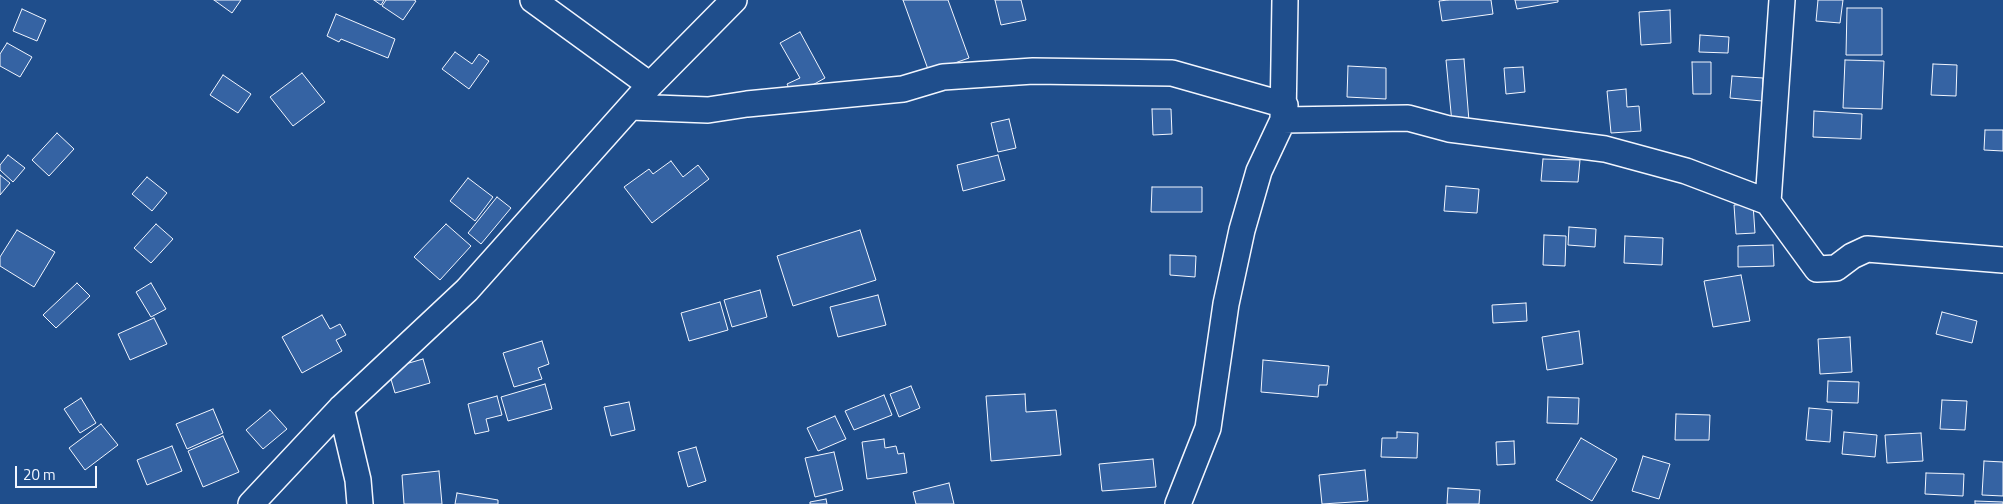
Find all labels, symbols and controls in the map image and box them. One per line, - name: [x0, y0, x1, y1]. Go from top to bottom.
- scale bar: [18, 456, 100, 488]
- text: 20 m: [23, 463, 56, 486]

